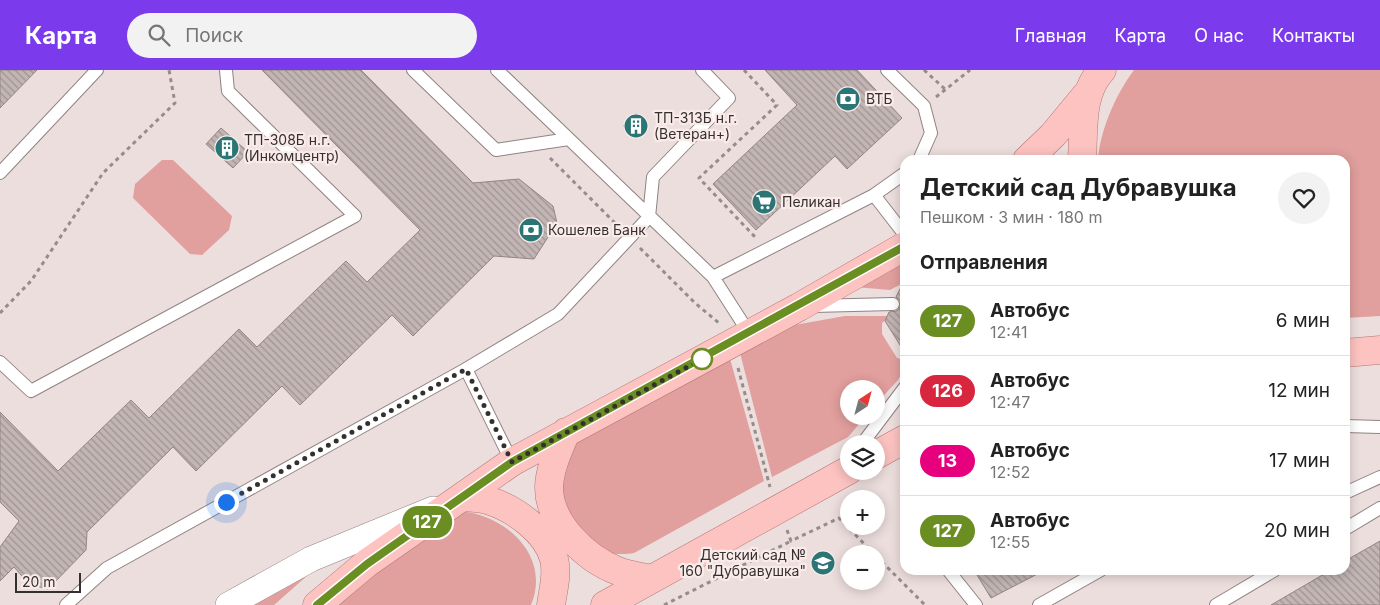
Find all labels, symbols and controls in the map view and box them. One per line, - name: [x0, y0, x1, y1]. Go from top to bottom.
- search box: [127, 13, 477, 58]
- text: Карта: [25, 21, 97, 50]
- icon: search: [145, 21, 173, 49]
- text: Поиск: [185, 24, 243, 47]
- text: Главная: [1015, 25, 1086, 46]
- text: Карта: [1114, 25, 1166, 46]
- text: О нас: [1194, 25, 1244, 46]
- text: Контакты: [1272, 25, 1355, 46]
- bank icon: ВТБ: [835, 86, 861, 112]
- place label: ВТБ: [866, 90, 892, 107]
- place label: ТП-313Б н.г. (Ветеран+): [654, 109, 737, 142]
- building icon: ТП-313Б н.г. (Ветеран+): [623, 113, 649, 139]
- place label: ТП-308Б н.г. (Инкомцентр): [244, 131, 339, 164]
- building icon: ТП-308Б н.г. (Инкомцентр): [214, 135, 240, 161]
- button: heart: [1278, 172, 1330, 224]
- text: Детский сад Дубравушка: [920, 173, 1237, 202]
- supermarket icon: Пеликан: [751, 189, 777, 215]
- place label: Пеликан: [782, 193, 841, 210]
- text: Пешком · 3 мин · 180 m: [920, 207, 1102, 227]
- bank icon: Кошелев Банк: [518, 217, 544, 243]
- place label: Кошелев Банк: [548, 221, 646, 238]
- text: Отправления: [920, 251, 1048, 274]
- text: Автобус: [990, 299, 1070, 322]
- text: 6 мин: [1276, 309, 1330, 332]
- text: 127: [933, 310, 962, 331]
- text: 12:41: [990, 322, 1027, 342]
- unlabelled marker: [691, 348, 713, 370]
- text: Автобус: [990, 369, 1070, 392]
- text: 12 мин: [1268, 379, 1330, 402]
- north arrow: [840, 380, 885, 425]
- map controls: [840, 380, 885, 590]
- text: 126: [932, 380, 963, 401]
- text: 12:47: [990, 392, 1030, 412]
- button: layers: [840, 435, 885, 480]
- text: Автобус: [990, 439, 1070, 462]
- text: 17 мин: [1269, 449, 1330, 472]
- text: 13: [938, 450, 957, 471]
- text: 12:52: [990, 462, 1030, 482]
- your location: [214, 490, 239, 515]
- button: +: [840, 490, 885, 535]
- line badge: 127: [398, 506, 456, 538]
- text: Автобус: [990, 509, 1070, 532]
- text: 127: [412, 511, 442, 532]
- text: 20 мин: [1264, 519, 1330, 542]
- text: 127: [933, 520, 962, 541]
- text: 12:55: [990, 532, 1030, 552]
- button: −: [840, 545, 885, 590]
- place label: Детский сад № 160 "Дубравушка": [680, 546, 806, 579]
- school or university icon: Детский сад № 160 "Дубравушка": [810, 550, 836, 576]
- scale bar: [15, 570, 81, 593]
- text: 20 m: [22, 573, 56, 590]

